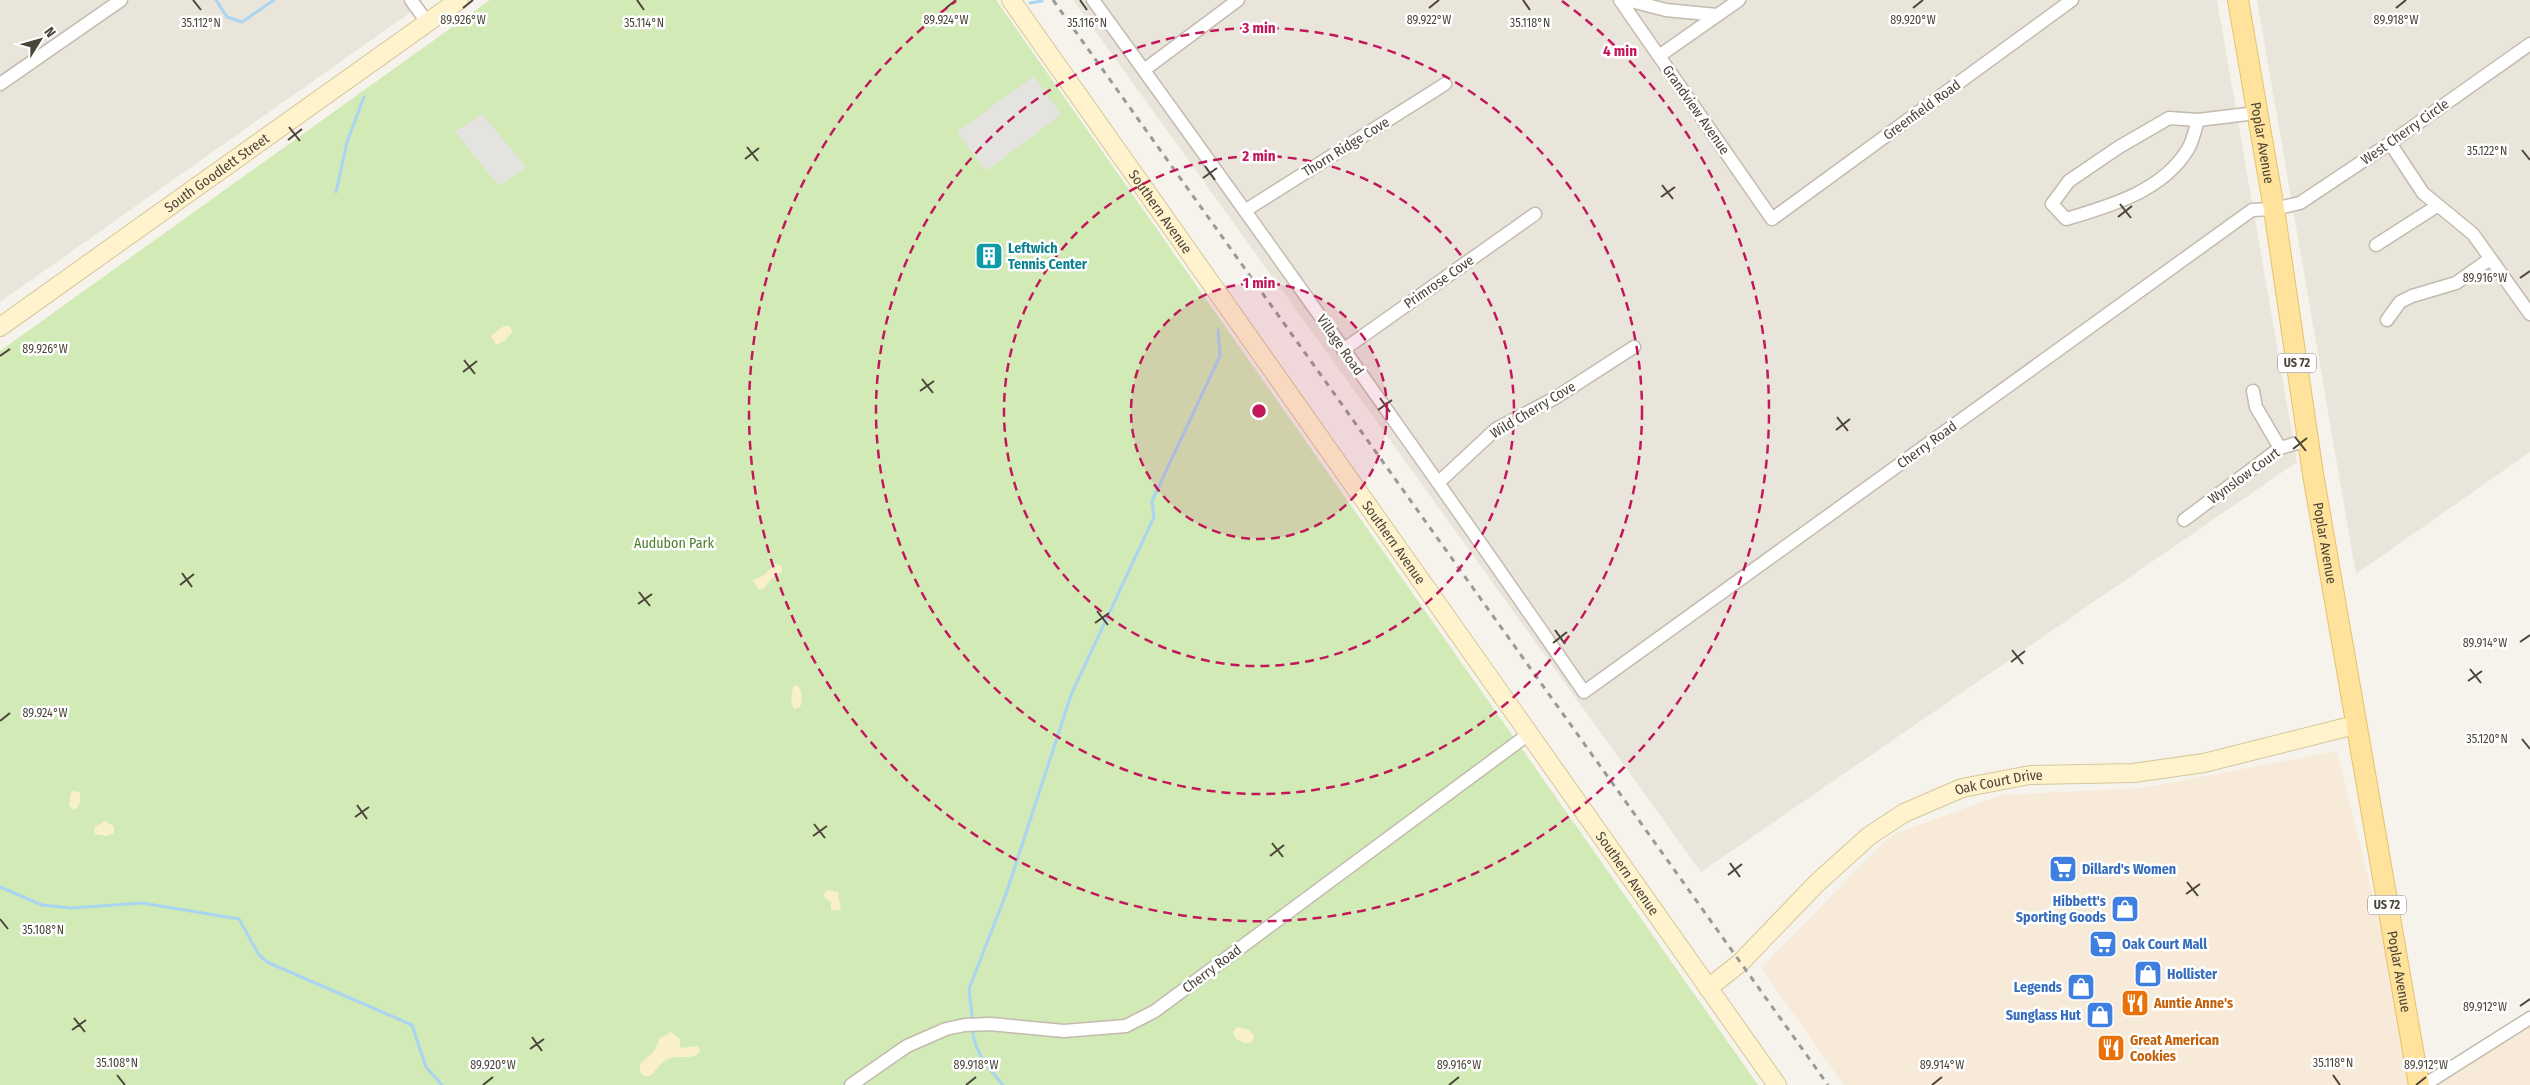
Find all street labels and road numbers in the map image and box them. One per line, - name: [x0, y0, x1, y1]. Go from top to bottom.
- street label: Grandview Avenue: [1659, 62, 1733, 158]
- street label: Greenfield Road: [1880, 76, 1964, 144]
- street label: West Cherry Circle: [2358, 95, 2452, 169]
- street label: Poplar Avenue: [2247, 101, 2278, 185]
- street label: Thorn Ridge Cove: [1299, 113, 1393, 181]
- street label: South Goodlett Street: [161, 129, 273, 216]
- street label: Southern Avenue: [1125, 167, 1196, 257]
- street label: Primrose Cove: [1401, 252, 1477, 312]
- street label: Village Road: [1313, 311, 1367, 379]
- road number: US 72: [2278, 353, 2316, 372]
- street label: Wild Cherry Cove: [1487, 378, 1579, 442]
- street label: Cherry Road: [1894, 418, 1960, 472]
- street label: Wynslow Court: [2205, 444, 2284, 508]
- street label: Southern Avenue: [1359, 497, 1429, 588]
- street label: Poplar Avenue: [2310, 501, 2340, 585]
- street label: Oak Court Drive: [1952, 766, 2043, 799]
- street label: Southern Avenue: [1592, 828, 1663, 918]
- road number: US 72: [2368, 896, 2406, 914]
- street label: Poplar Avenue: [2384, 930, 2415, 1014]
- street label: Cherry Road: [1179, 941, 1245, 997]

